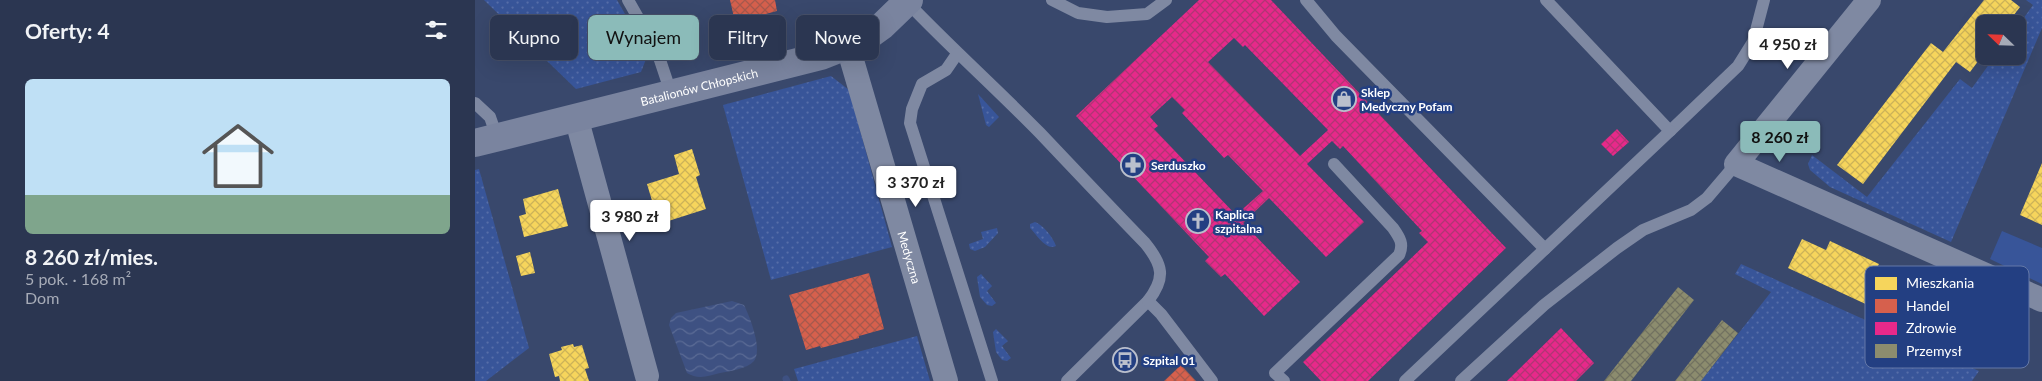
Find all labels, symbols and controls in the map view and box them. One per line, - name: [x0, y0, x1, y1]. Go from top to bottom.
- chip: Kupno: [490, 15, 578, 60]
- chip: Wynajem: [588, 15, 699, 60]
- chip: Filtry: [709, 15, 786, 60]
- chip: Nowe: [796, 15, 879, 60]
- north arrow: [1976, 15, 2026, 65]
- map controls: [1976, 15, 2026, 65]
- icon: filters: [422, 16, 450, 44]
- text: Oferty: 4: [25, 18, 110, 43]
- pin: 4 950 zł: [1736, 28, 1840, 70]
- text: 4 950 zł: [1759, 34, 1817, 53]
- street label: Batalionów Chłopskich: [639, 65, 759, 109]
- place label: Sklep Medyczny Pofam: [1361, 85, 1453, 114]
- shop icon: Sklep Medyczny Pofam: [1331, 86, 1357, 112]
- icon: home: [193, 111, 283, 201]
- pin: 8 260 zł: [1728, 120, 1832, 163]
- text: 8 260 zł: [1751, 127, 1809, 146]
- pharmacy icon: Serduszko: [1120, 152, 1146, 178]
- place label: Serduszko: [1151, 158, 1206, 173]
- pin: 3 370 zł: [864, 166, 968, 208]
- text: 3 370 zł: [887, 172, 945, 191]
- pin: 3 980 zł: [578, 200, 682, 242]
- text: 3 980 zł: [601, 206, 659, 225]
- place label: Kaplica szpitalna: [1215, 207, 1262, 236]
- church icon: Kaplica szpitalna: [1185, 208, 1211, 234]
- street label: Medyczna: [895, 229, 924, 285]
- text: 8 260 zł/mies.: [25, 244, 158, 269]
- legend: [1865, 266, 2029, 368]
- text: 5 pok. · 168 m²: [25, 269, 131, 288]
- text: Mieszkania: [1906, 274, 1974, 291]
- text: Dom: [25, 288, 59, 307]
- text: Handel: [1906, 297, 1950, 314]
- text: Zdrowie: [1906, 319, 1956, 336]
- text: Przemysł: [1906, 342, 1962, 359]
- bus stop icon: Szpital 01: [1112, 347, 1138, 373]
- place label: Szpital 01: [1143, 353, 1195, 368]

